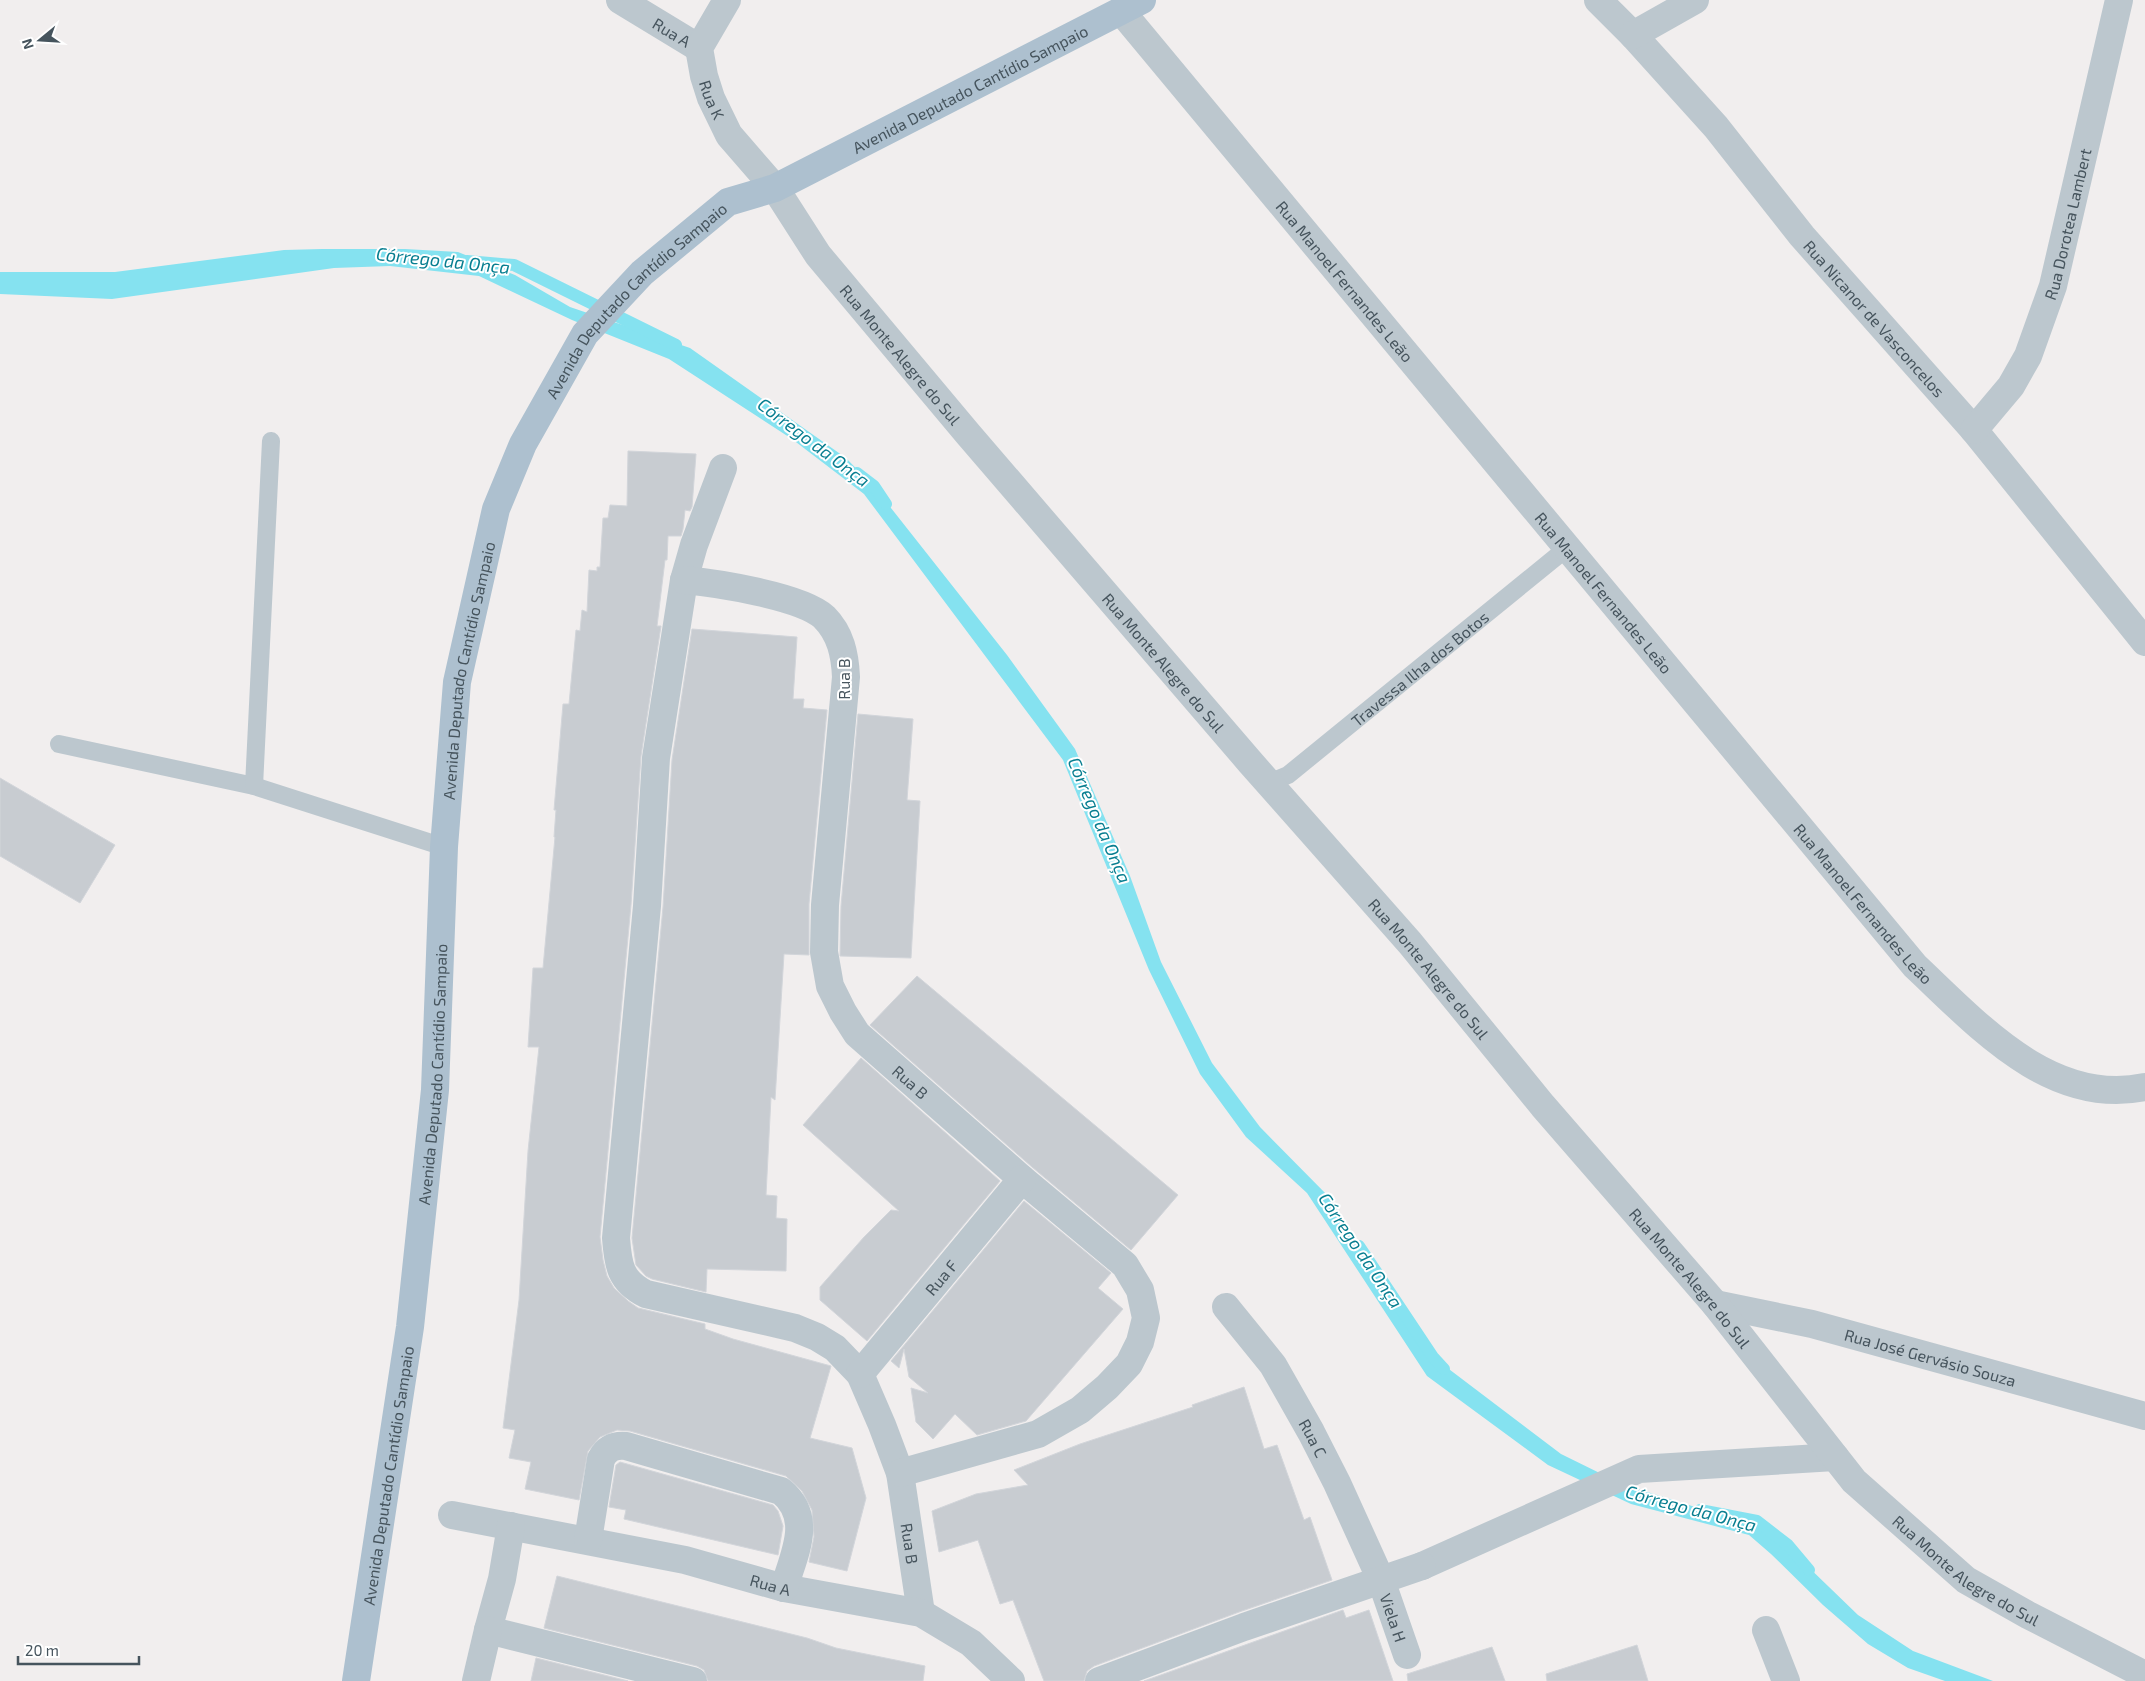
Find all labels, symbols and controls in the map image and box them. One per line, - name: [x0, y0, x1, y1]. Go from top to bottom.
- street label: Rua A: [650, 13, 695, 50]
- north arrow: [15, 15, 65, 65]
- street label: Avenida Deputado Cantídio Sampaio: [849, 20, 1091, 156]
- text: N: [18, 37, 37, 52]
- street label: Rua K: [696, 77, 730, 123]
- street label: Rua Dorotea Lambert: [2039, 146, 2094, 302]
- street label: Rua Manoel Fernandes Leão: [1273, 196, 1418, 365]
- street label: Avenida Deputado Cantídio Sampaio: [541, 198, 730, 401]
- street label: Rua Nicanor de Vasconcelos: [1800, 236, 1949, 400]
- water label: Córrego da Onça: [375, 242, 511, 279]
- street label: Rua Monte Alegre do Sul: [837, 280, 965, 428]
- water label: Córrego da Onça: [753, 393, 874, 492]
- street label: Rua Manoel Fernandes Leão: [1532, 508, 1677, 677]
- street label: Avenida Deputado Cantídio Sampaio: [438, 540, 498, 800]
- street label: Rua Monte Alegre do Sul: [1099, 589, 1229, 736]
- street label: Travessa Ilha dos Botos: [1347, 607, 1492, 730]
- street label: Rua B: [834, 658, 853, 700]
- water label: Córrego da Onça: [1063, 754, 1136, 887]
- street label: Rua Manoel Fernandes Leão: [1791, 819, 1937, 987]
- street label: Rua Monte Alegre do Sul: [1365, 894, 1494, 1042]
- street label: Avenida Deputado Cantídio Sampaio: [413, 943, 450, 1206]
- street label: Rua B: [889, 1061, 933, 1102]
- water label: Córrego da Onça: [1313, 1188, 1408, 1312]
- street label: Rua Monte Alegre do Sul: [1626, 1204, 1755, 1351]
- street label: Rua F: [920, 1255, 961, 1299]
- street label: Rua José Gervásio Souza: [1843, 1324, 2018, 1389]
- street label: Avenida Deputado Cantídio Sampaio: [358, 1344, 417, 1606]
- street label: Rua C: [1296, 1415, 1332, 1460]
- water label: Córrego da Onça: [1623, 1480, 1759, 1537]
- street label: Rua Monte Alegre do Sul: [1889, 1511, 2043, 1629]
- street label: Rua B: [898, 1522, 923, 1565]
- street label: Rua A: [748, 1569, 792, 1598]
- street label: Viela H: [1377, 1591, 1411, 1644]
- scale bar: [18, 1634, 139, 1666]
- text: 20 m: [25, 1641, 59, 1659]

